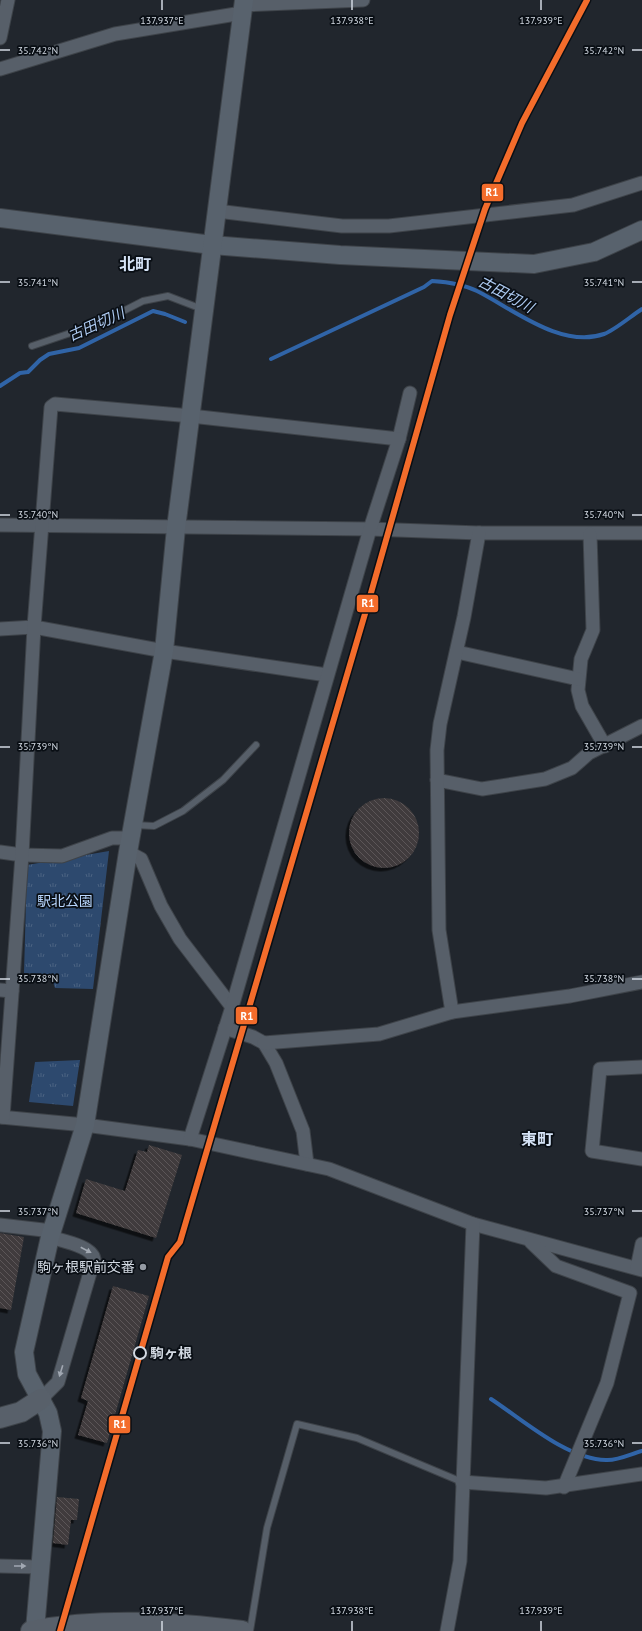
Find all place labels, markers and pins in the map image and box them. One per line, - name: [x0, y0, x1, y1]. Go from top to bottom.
- place label: 駒ヶ根駅前交番: [37, 1258, 135, 1276]
- marker: 駒ヶ根駅前交番: [138, 1262, 148, 1272]
- place label: 駒ヶ根: [150, 1344, 192, 1362]
- marker: 駒ヶ根: [133, 1346, 147, 1360]

